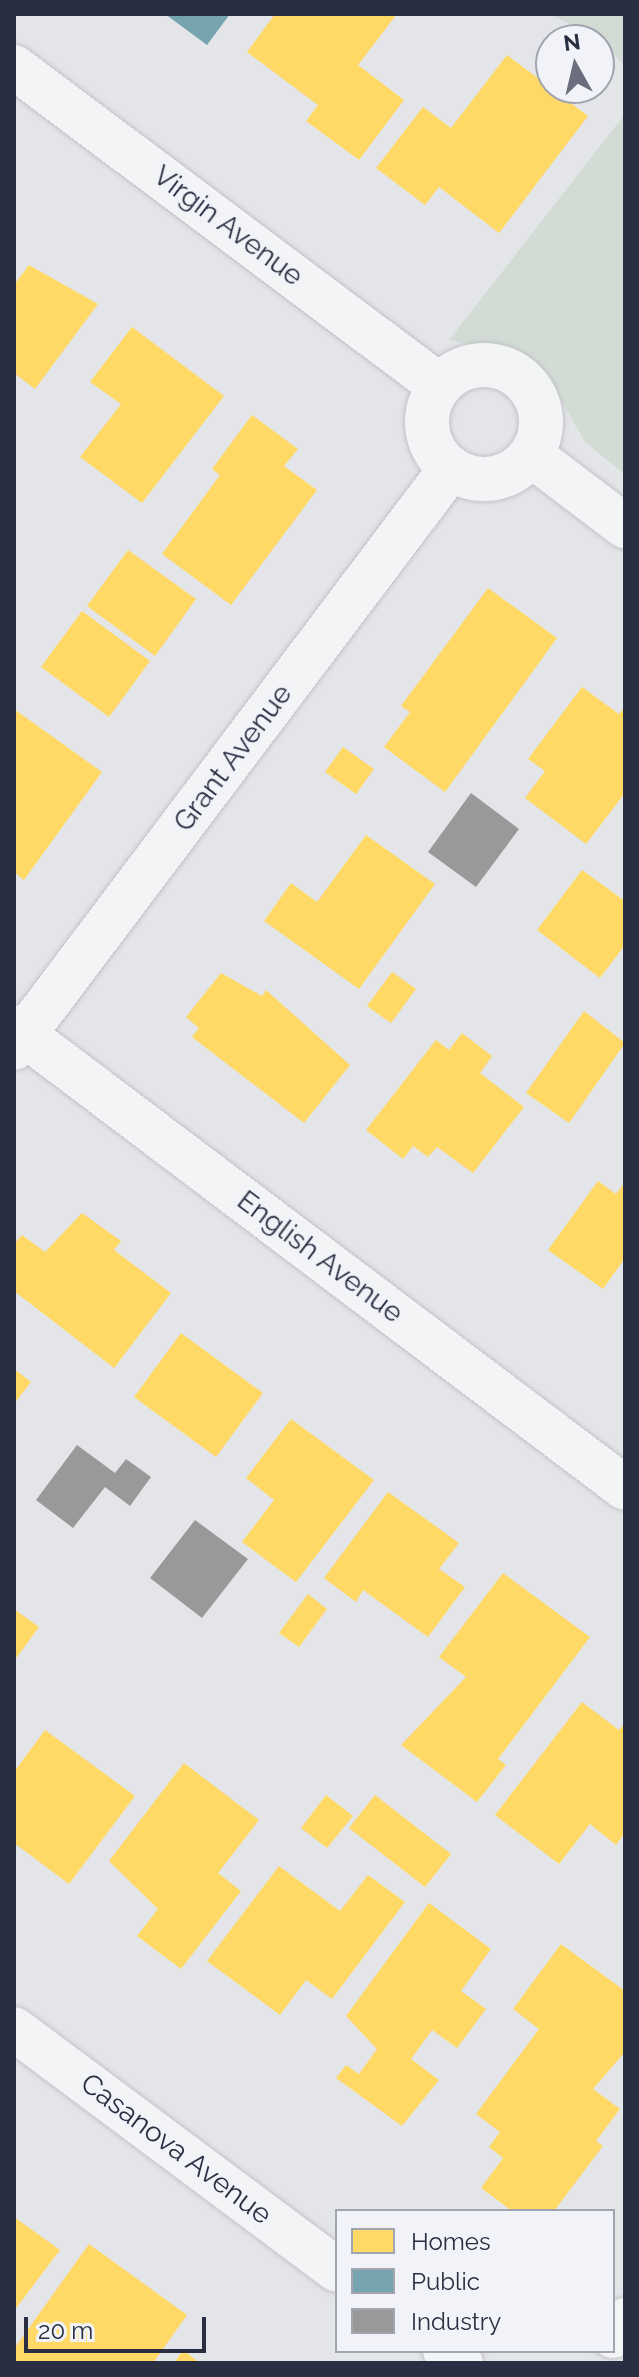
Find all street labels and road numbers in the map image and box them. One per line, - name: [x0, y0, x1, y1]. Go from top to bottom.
- street label: Virgin Avenue: [146, 159, 310, 293]
- street label: Grant Avenue: [167, 678, 299, 838]
- street label: English Avenue: [230, 1184, 410, 1330]
- street label: Casanova Avenue: [74, 2066, 278, 2232]

